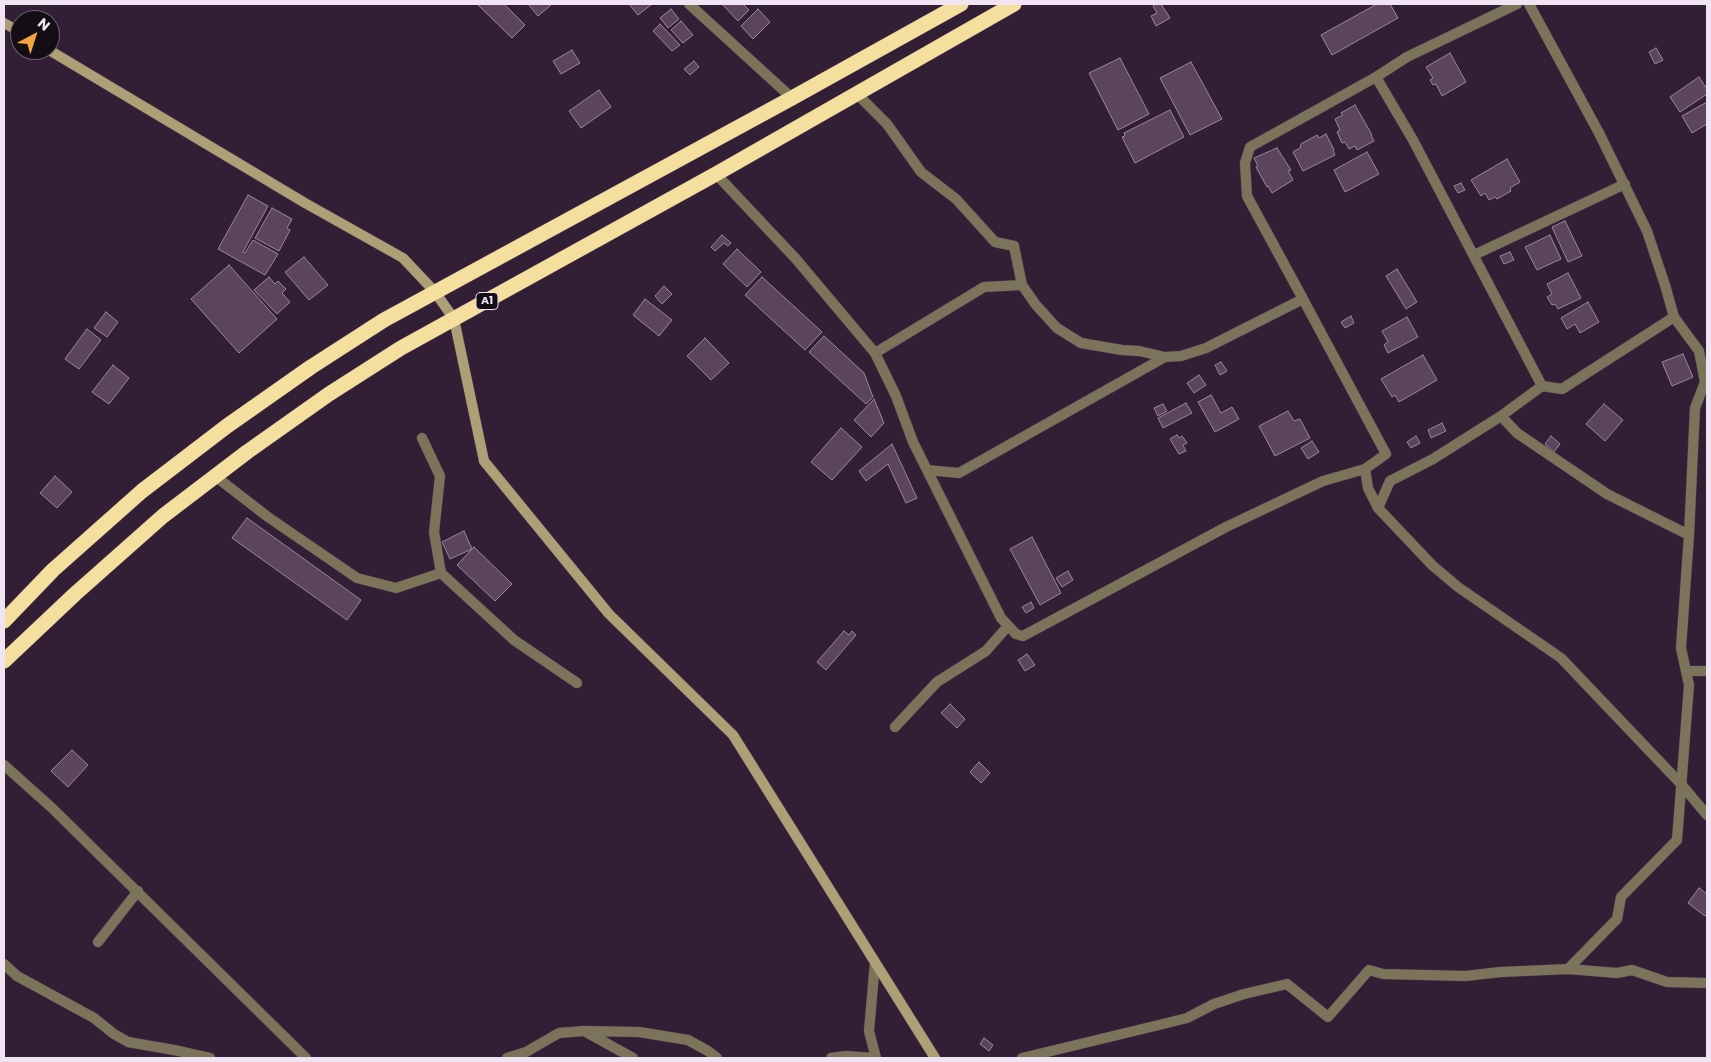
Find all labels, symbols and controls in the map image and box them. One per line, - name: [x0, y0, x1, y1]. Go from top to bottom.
- north arrow: [10, 10, 60, 60]
- text: N: [34, 13, 54, 35]
- road number: A1: [476, 292, 498, 310]

